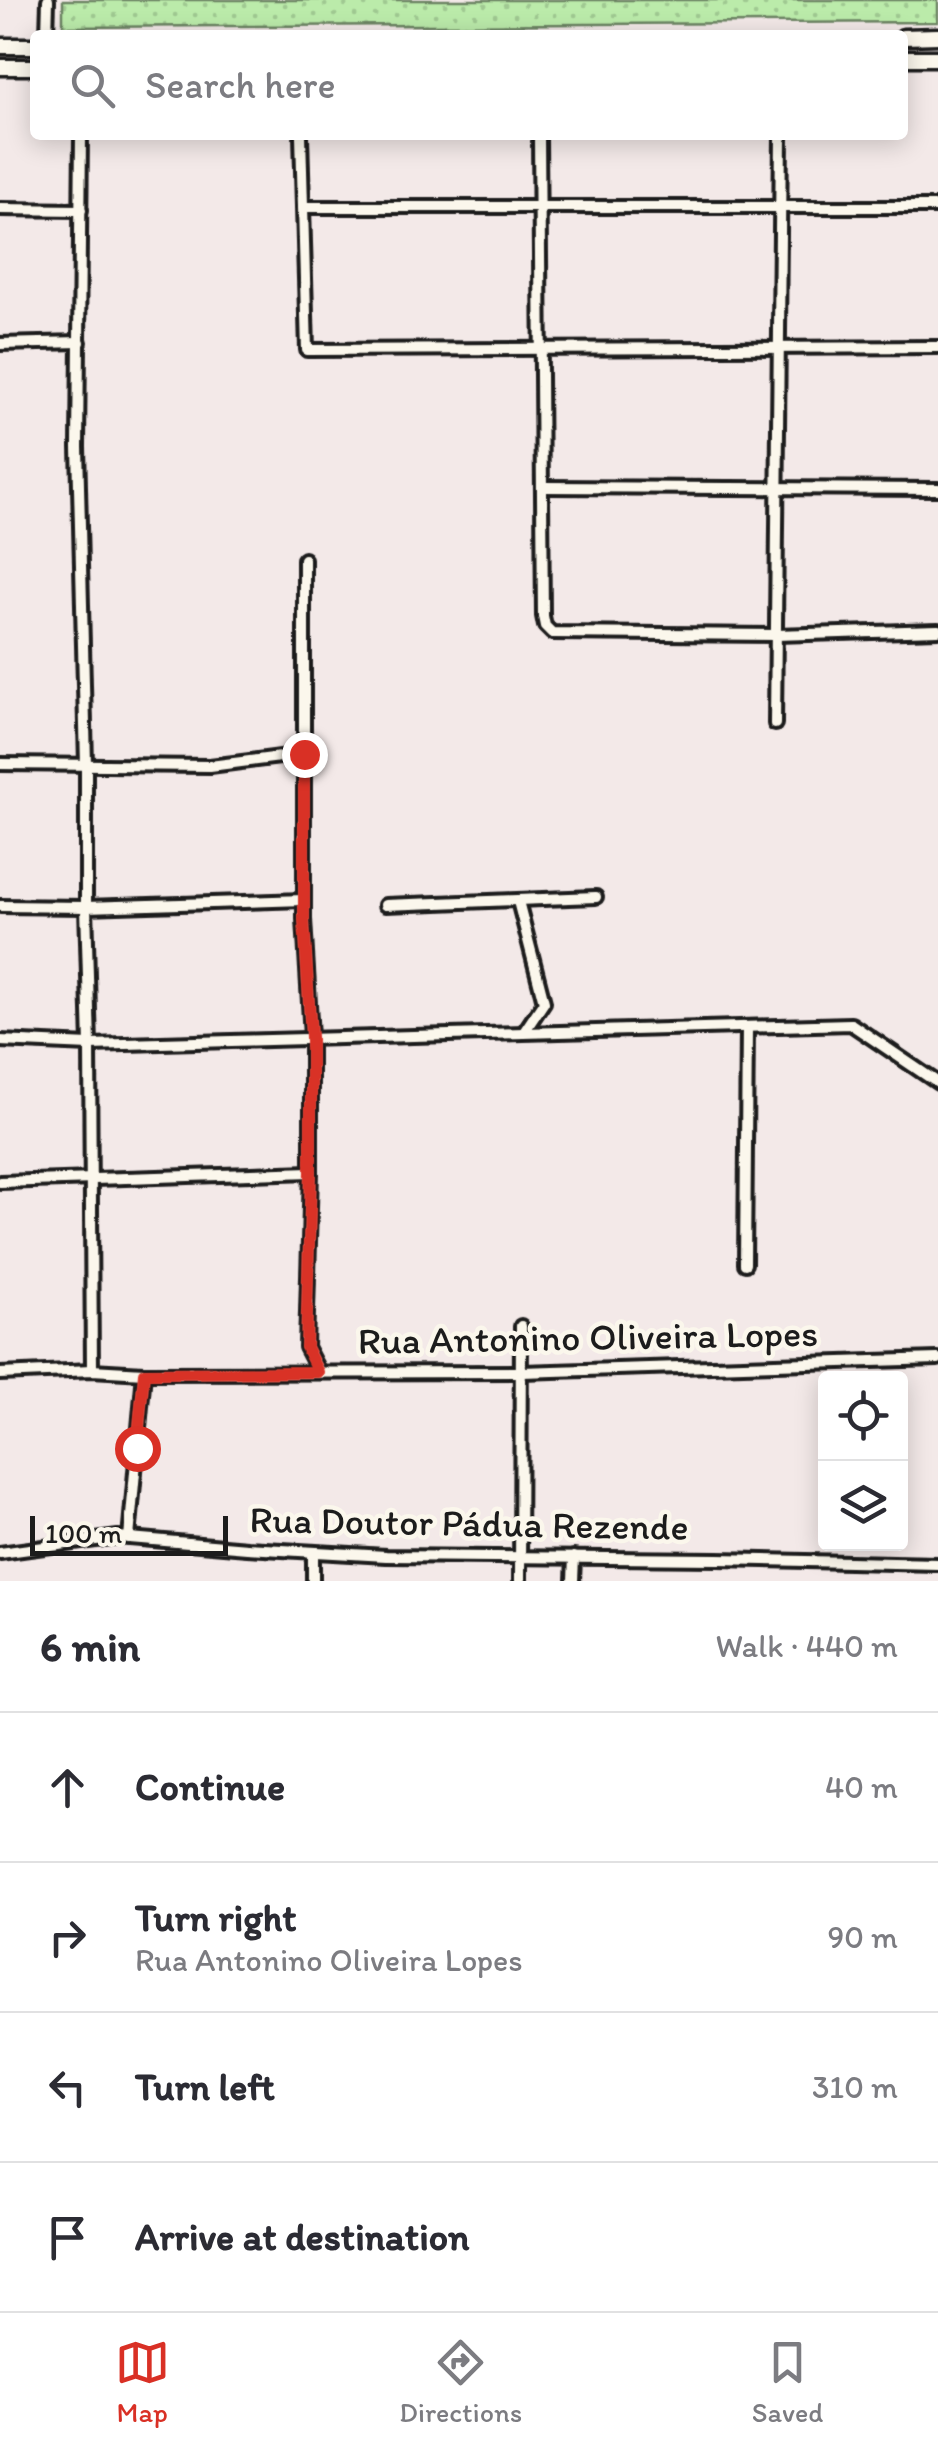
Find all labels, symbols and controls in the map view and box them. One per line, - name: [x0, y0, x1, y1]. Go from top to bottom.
- search box: [30, 30, 908, 140]
- icon: search: [65, 58, 120, 113]
- text: Search here: [145, 62, 336, 108]
- route end: [282, 732, 328, 778]
- street label: Rua Antonino Oliveira Lopes: [357, 1310, 819, 1364]
- map controls: [818, 1371, 908, 1551]
- button: locate: [818, 1371, 908, 1461]
- route start: [115, 1426, 161, 1472]
- button: layers: [818, 1461, 908, 1551]
- street label: Rua Doutor Pádua Rezende: [249, 1496, 689, 1550]
- scale bar: [30, 1511, 228, 1556]
- text: 100 m: [45, 1516, 122, 1550]
- text: 6 min: [40, 1621, 140, 1672]
- text: Walk · 440 m: [715, 1627, 898, 1665]
- icon: ahead: [40, 1760, 95, 1815]
- text: Continue: [135, 1764, 285, 1810]
- text: 40 m: [825, 1768, 898, 1806]
- text: Turn right: [135, 1895, 297, 1941]
- icon: right: [40, 1910, 95, 1965]
- text: 90 m: [827, 1918, 898, 1956]
- text: Rua Antonino Oliveira Lopes: [135, 1941, 523, 1979]
- icon: left: [40, 2060, 95, 2115]
- text: Turn left: [135, 2064, 275, 2110]
- text: 310 m: [812, 2068, 898, 2106]
- icon: arrive: [40, 2210, 95, 2265]
- text: Arrive at destination: [135, 2214, 470, 2260]
- tab: Map: [115, 2335, 170, 2429]
- tab: Directions: [399, 2335, 522, 2429]
- tab: Saved: [752, 2335, 823, 2429]

